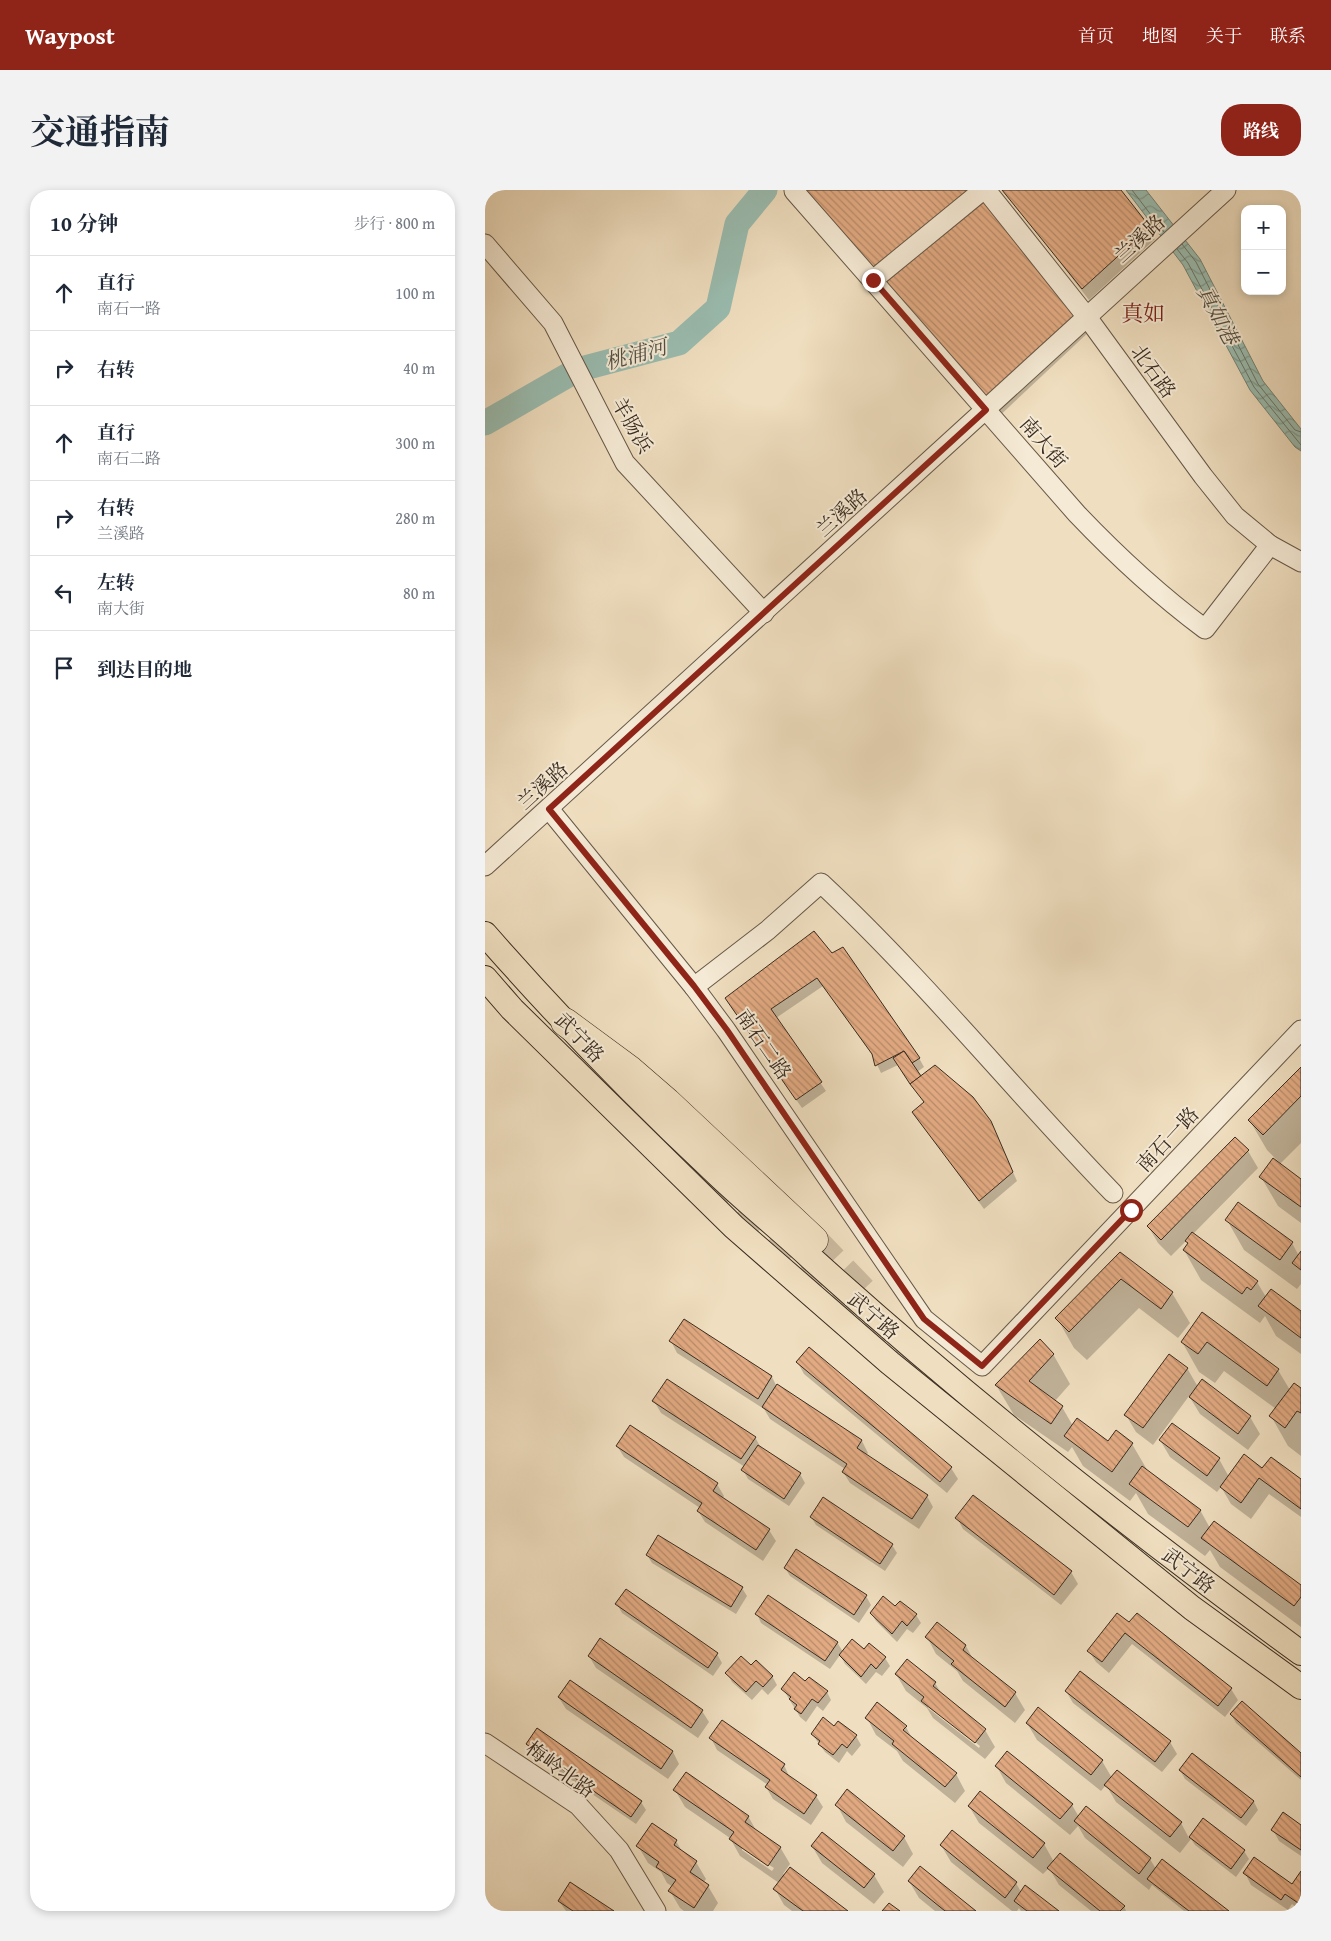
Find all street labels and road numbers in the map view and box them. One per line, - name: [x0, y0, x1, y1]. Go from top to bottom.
- street label: 兰溪路: [1107, 207, 1171, 269]
- street label: 北石路: [1125, 338, 1183, 404]
- street label: 羊肠浜: [605, 392, 661, 458]
- street label: 南大街: [1013, 410, 1075, 474]
- street label: 兰溪路: [809, 481, 873, 543]
- street label: 兰溪路: [510, 754, 574, 816]
- street label: 南石二路: [729, 1003, 799, 1085]
- street label: 武宁路: [549, 1005, 611, 1069]
- street label: 南石一路: [1129, 1100, 1205, 1178]
- street label: 武宁路: [842, 1284, 906, 1346]
- street label: 武宁路: [1156, 1540, 1222, 1600]
- street label: 梅岭北路: [520, 1734, 602, 1804]

